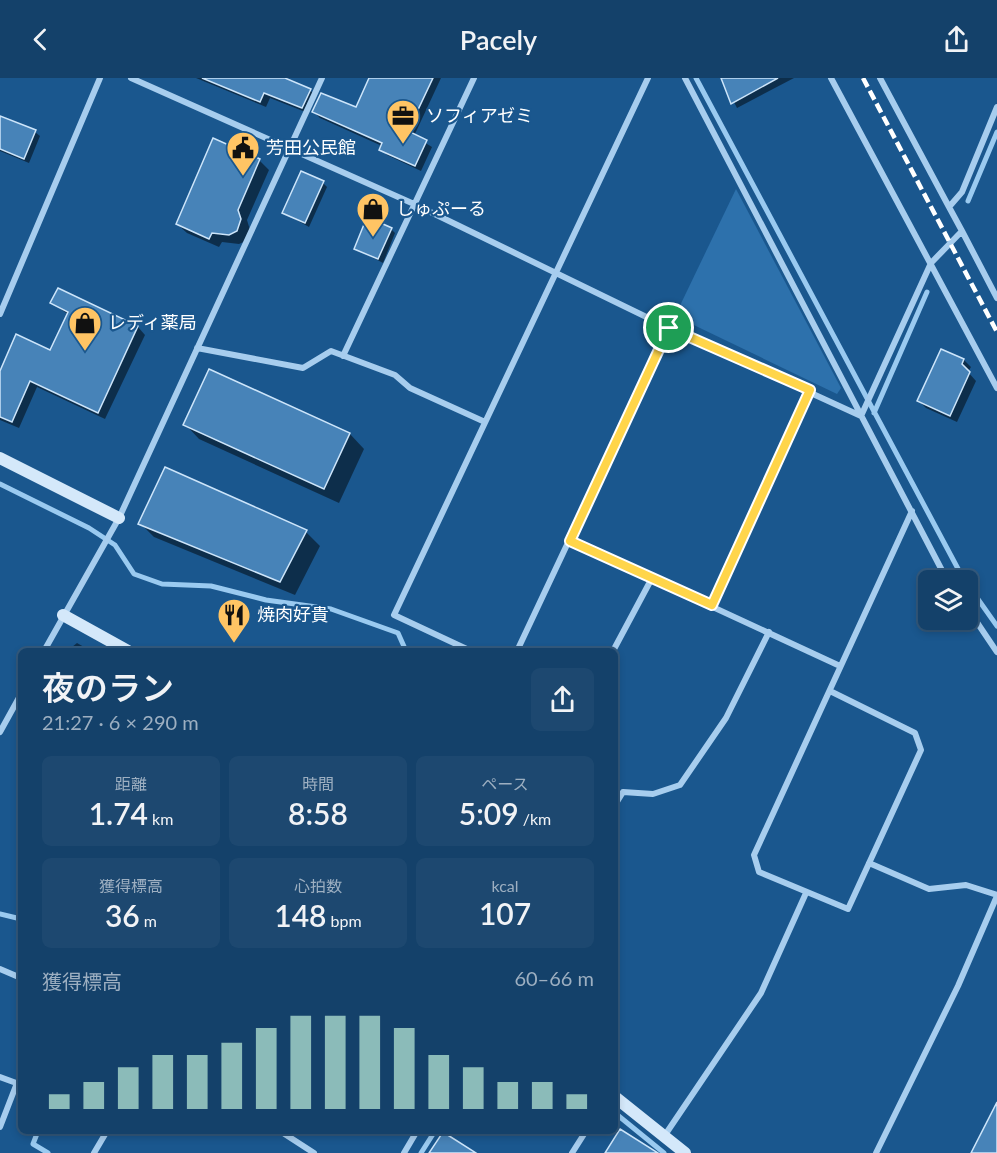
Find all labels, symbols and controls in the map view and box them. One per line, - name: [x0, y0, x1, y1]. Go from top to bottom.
- icon: back: [24, 23, 57, 56]
- text: Pacely: [460, 23, 537, 56]
- icon: share: [940, 23, 973, 56]
- office icon: ソフィアゼミ: [385, 98, 421, 145]
- place label: ソフィアゼミ: [426, 104, 533, 126]
- public building icon: 芳田公民館: [225, 130, 261, 177]
- place label: 芳田公民館: [266, 136, 356, 158]
- shop icon: しゅぷーる: [355, 191, 391, 238]
- place label: しゅぷーる: [396, 197, 486, 219]
- pin: [643, 302, 694, 353]
- shop icon: レディ薬局: [67, 305, 103, 352]
- place label: レディ薬局: [108, 311, 197, 333]
- icon: arrive: [652, 311, 685, 344]
- map controls: [918, 570, 978, 630]
- button: layers: [918, 570, 978, 630]
- restaurant icon: 焼肉好貴: [216, 597, 252, 644]
- place label: 焼肉好貴: [257, 603, 329, 625]
- text: 夜のラン: [42, 667, 174, 707]
- button: share: [531, 668, 594, 731]
- text: 21:27 · 6 × 290 m: [42, 710, 199, 734]
- text: 距離: [115, 774, 147, 793]
- text: 時間: [302, 774, 334, 793]
- text: ペース: [481, 774, 529, 793]
- text: 1.74: [89, 795, 148, 831]
- text: 8:58: [288, 795, 348, 831]
- text: 5:09: [459, 795, 519, 831]
- text: km: [148, 809, 173, 828]
- text: /km: [519, 809, 551, 828]
- text: 獲得標高: [99, 876, 163, 895]
- text: 心拍数: [294, 876, 342, 895]
- text: kcal: [491, 876, 519, 895]
- text: 107: [479, 895, 531, 931]
- text: 36: [105, 897, 140, 933]
- text: 148: [274, 897, 327, 933]
- text: m: [140, 911, 157, 930]
- text: bpm: [327, 911, 362, 930]
- text: 60–66 m: [514, 966, 594, 990]
- text: 獲得標高: [42, 969, 122, 993]

